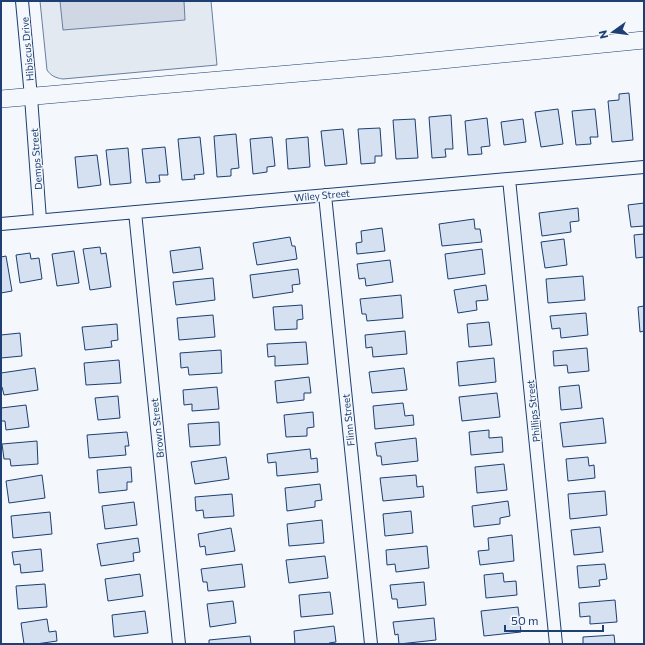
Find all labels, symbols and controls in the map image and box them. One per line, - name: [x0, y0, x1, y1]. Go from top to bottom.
- north arrow: [593, 12, 633, 52]
- street label: Hibiscus Drive: [18, 16, 36, 82]
- text: N: [596, 29, 610, 40]
- street label: Demps Street: [28, 128, 44, 190]
- street label: Wiley Street: [294, 187, 350, 203]
- street label: Phillips Street: [524, 379, 542, 443]
- street label: Flinn Street: [339, 393, 357, 447]
- street label: Brown Street: [148, 398, 166, 458]
- scale bar: [505, 607, 603, 633]
- text: 50 m: [511, 613, 539, 627]

